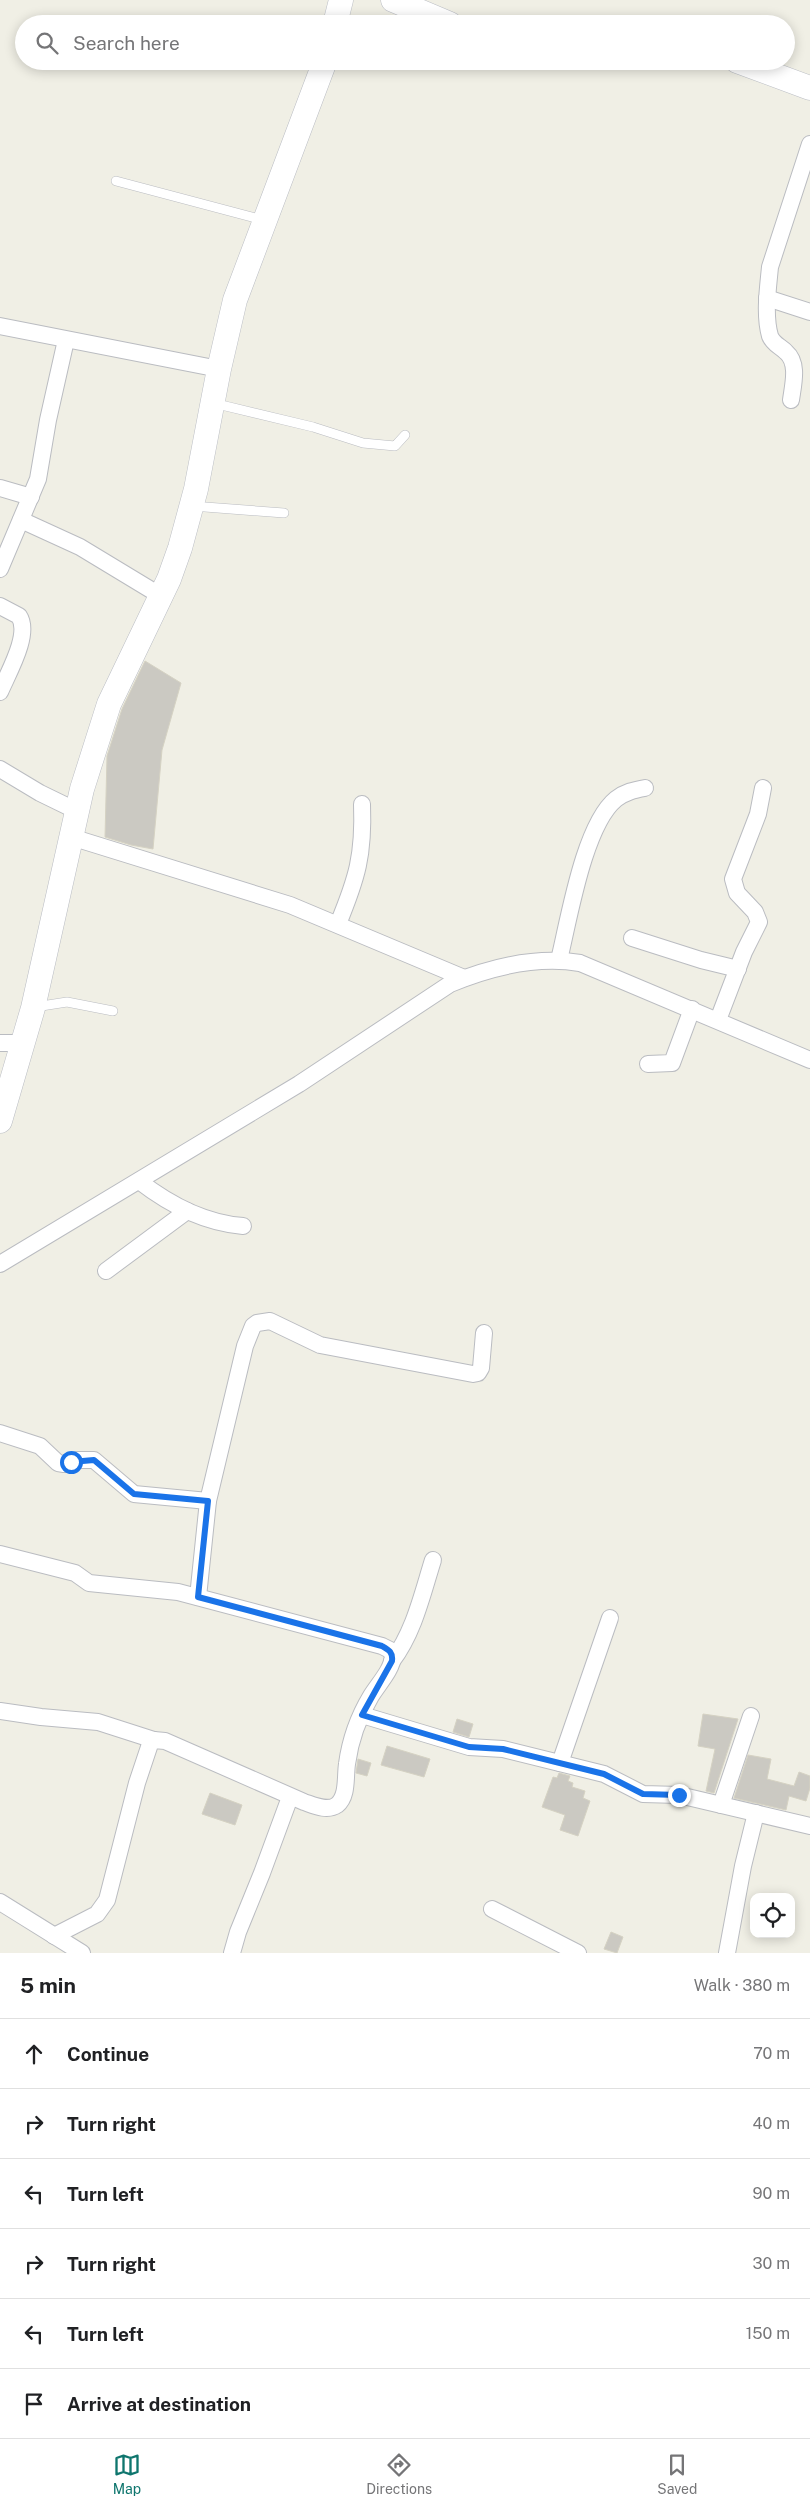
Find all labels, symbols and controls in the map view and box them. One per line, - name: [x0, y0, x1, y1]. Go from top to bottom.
- search box: [15, 15, 795, 70]
- icon: search: [33, 29, 61, 57]
- text: Search here: [73, 32, 180, 54]
- route start: [60, 1451, 83, 1474]
- route end: [668, 1784, 691, 1807]
- map controls: [750, 1893, 795, 1938]
- button: locate: [750, 1893, 795, 1938]
- text: 5 min: [20, 1973, 76, 1998]
- text: Walk · 380 m: [694, 1976, 790, 1995]
- icon: ahead: [20, 2040, 48, 2068]
- text: Continue: [67, 2043, 149, 2065]
- text: 70 m: [753, 2044, 790, 2063]
- icon: right: [20, 2110, 48, 2138]
- text: Turn right: [67, 2113, 156, 2135]
- text: 40 m: [752, 2114, 790, 2133]
- icon: left: [20, 2180, 48, 2208]
- text: Turn left: [67, 2183, 144, 2205]
- text: 90 m: [753, 2184, 790, 2203]
- icon: right: [20, 2250, 48, 2278]
- text: Turn right: [67, 2253, 156, 2275]
- text: 30 m: [753, 2254, 790, 2273]
- icon: left: [20, 2320, 48, 2348]
- text: Turn left: [67, 2323, 144, 2345]
- text: 150 m: [746, 2324, 790, 2343]
- icon: arrive: [20, 2390, 48, 2418]
- text: Arrive at destination: [67, 2393, 251, 2415]
- tab: Map: [113, 2451, 141, 2497]
- tab: Directions: [366, 2451, 432, 2497]
- tab: Saved: [657, 2451, 697, 2497]

